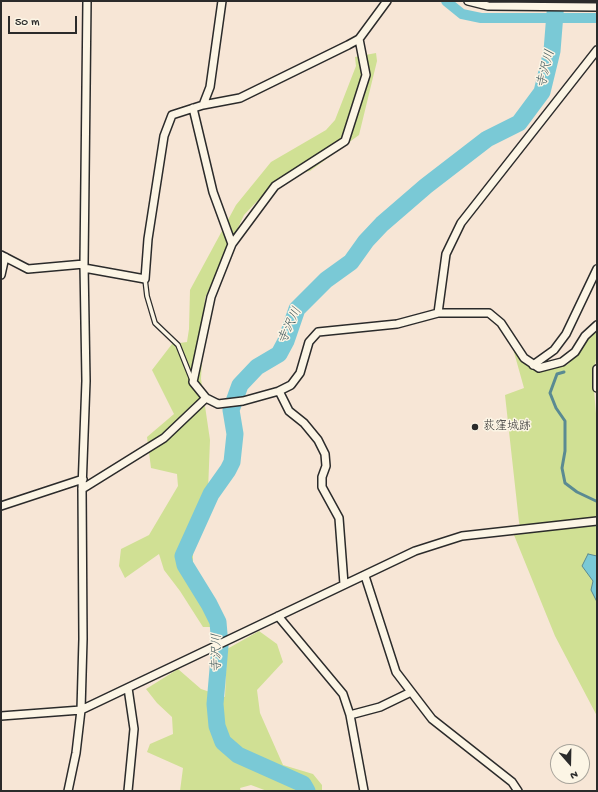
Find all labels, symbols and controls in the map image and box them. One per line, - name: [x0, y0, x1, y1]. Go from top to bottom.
- scale bar: [10, 8, 79, 34]
- text: 50 m: [15, 16, 40, 30]
- water label: 寺沢川: [535, 48, 559, 90]
- water label: 寺沢川: [276, 305, 306, 347]
- place label: 荻窪城跡: [483, 420, 531, 434]
- marker: 荻窪城跡: [470, 422, 480, 432]
- water label: 寺沢川: [210, 633, 226, 673]
- north arrow: [550, 744, 590, 784]
- text: N: [568, 767, 579, 781]

